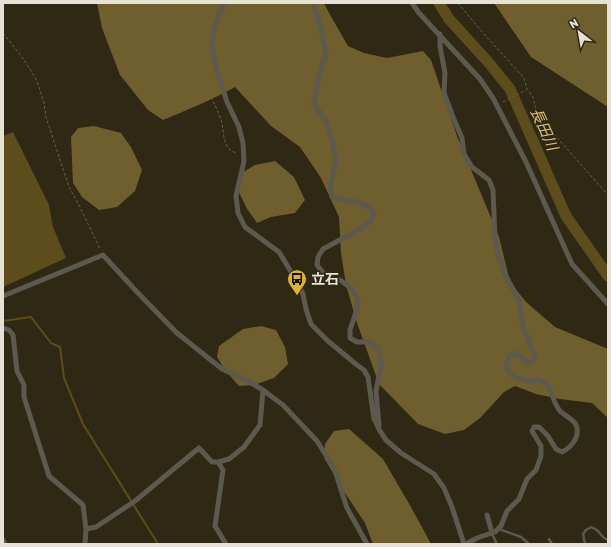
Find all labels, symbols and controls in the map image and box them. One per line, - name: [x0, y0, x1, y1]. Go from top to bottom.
- north arrow: [559, 12, 599, 52]
- text: N: [567, 16, 581, 31]
- water label: 長田川: [527, 105, 562, 155]
- bus stop icon: 立石: [286, 268, 308, 296]
- place label: 立石: [311, 271, 339, 288]

